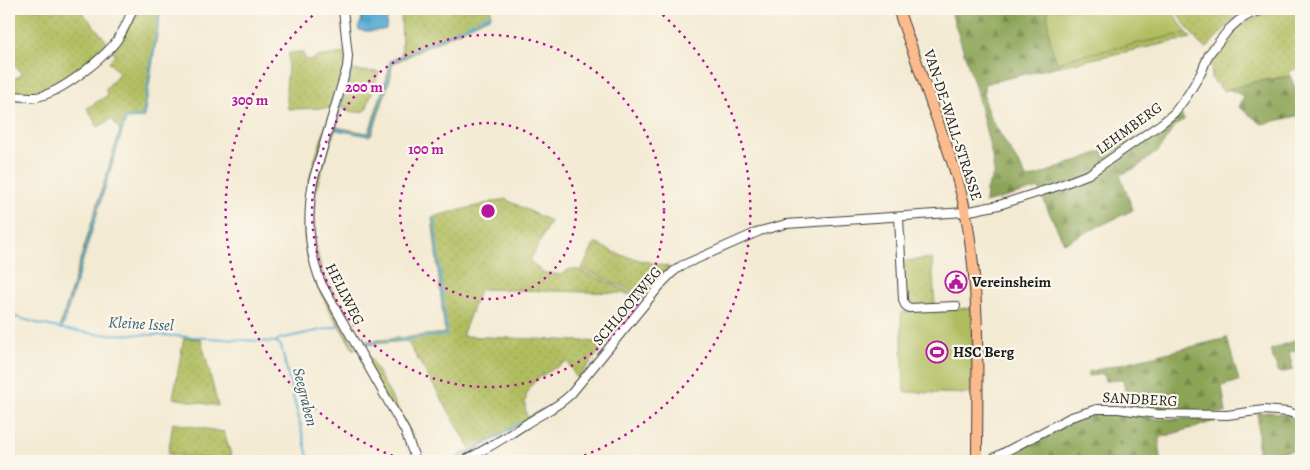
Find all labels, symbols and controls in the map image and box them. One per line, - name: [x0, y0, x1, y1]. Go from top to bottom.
- street label: VAN-DE-WALL-STRASSE: [919, 46, 987, 203]
- text: 200 m: [345, 77, 383, 97]
- text: 300 m: [232, 90, 269, 110]
- street label: LEHMBERG: [1092, 97, 1166, 159]
- text: 100 m: [408, 139, 444, 159]
- centre of rings: [479, 202, 497, 220]
- street label: HELLWEG: [321, 260, 369, 328]
- street label: SCHLOOTWEG: [588, 262, 666, 350]
- public building icon: Vereinsheim: [944, 270, 968, 294]
- place label: Vereinsheim: [971, 272, 1052, 292]
- water label: Kleine Issel: [108, 311, 174, 337]
- sports icon: HSC Berg: [925, 340, 949, 364]
- place label: HSC Berg: [953, 342, 1015, 362]
- water label: Seegraben: [287, 365, 323, 429]
- street label: SANDBERG: [1102, 387, 1178, 411]

